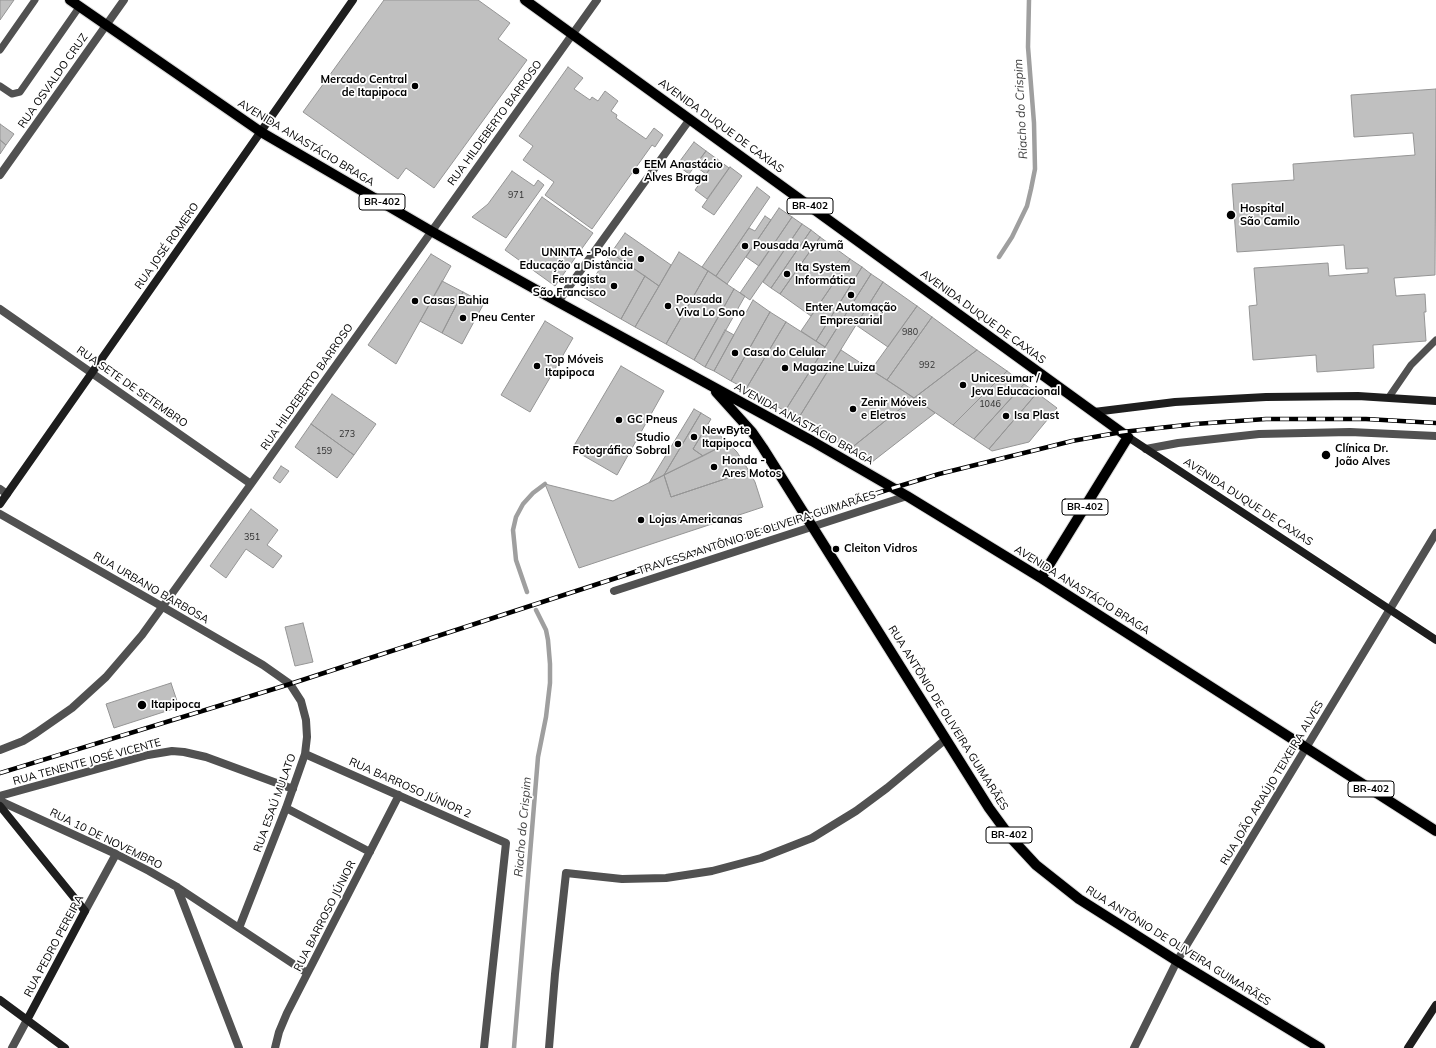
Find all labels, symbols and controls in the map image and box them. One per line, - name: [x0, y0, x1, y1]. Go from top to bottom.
- street label: RUA OSVALDO CRUZ: [15, 31, 91, 131]
- street label: RUA HILDEBERTO BARROSO: [445, 58, 545, 188]
- water label: Riacho do Crispim: [1011, 58, 1031, 160]
- place label: Mercado Central de Itapipoca: [321, 73, 407, 99]
- street label: AVENIDA DUQUE DE CAXIAS: [656, 76, 786, 176]
- marker: Mercado Central de Itapipoca: [410, 81, 420, 91]
- street label: AVENIDA ANASTÁCIO BRAGA: [235, 97, 377, 189]
- place label: EEM Anastácio Alves Braga: [644, 158, 723, 184]
- marker: EEM Anastácio Alves Braga: [631, 166, 641, 176]
- house number: 971: [508, 190, 524, 200]
- road number: BR-402: [359, 194, 405, 210]
- road number: BR-402: [787, 198, 833, 214]
- street label: RUA JOSÉ ROMERO: [132, 200, 202, 292]
- place label: Hospital São Camilo: [1240, 202, 1300, 228]
- marker: Hospital São Camilo: [1225, 209, 1237, 221]
- place label: Pousada Ayrumã: [753, 239, 844, 253]
- marker: Pousada Ayrumã: [740, 241, 750, 251]
- place label: UNINTA - Polo de Educação a Distância: [519, 246, 633, 272]
- marker: UNINTA - Polo de Educação a Distância: [636, 254, 646, 264]
- place label: Ita System Informática: [795, 261, 856, 287]
- street label: AVENIDA DUQUE DE CAXIAS: [918, 267, 1048, 367]
- marker: Ita System Informática: [782, 269, 792, 279]
- place label: Ferragista São Francisco: [533, 273, 606, 299]
- marker: Ferragista São Francisco: [609, 281, 619, 291]
- marker: Enter Automação Empresarial: [846, 290, 856, 300]
- place label: Pousada Viva Lo Sono: [676, 293, 745, 319]
- place label: Casas Bahia: [423, 294, 489, 308]
- marker: Casas Bahia: [410, 296, 420, 306]
- marker: Pousada Viva Lo Sono: [663, 301, 673, 311]
- place label: Enter Automação Empresarial: [805, 301, 897, 327]
- place label: Pneu Center: [471, 311, 535, 325]
- marker: Pneu Center: [458, 313, 468, 323]
- street label: RUA HILDEBERTO BARROSO: [258, 321, 356, 453]
- house number: 980: [902, 327, 918, 337]
- street label: RUA SETE DE SETEMBRO: [74, 344, 190, 430]
- place label: Casa do Celular: [743, 346, 825, 360]
- marker: Casa do Celular: [730, 348, 740, 358]
- place label: Top Móveis Itapipoca: [545, 353, 604, 379]
- house number: 992: [919, 360, 935, 370]
- marker: Top Móveis Itapipoca: [532, 361, 542, 371]
- place label: Magazine Luiza: [793, 361, 875, 375]
- marker: Magazine Luiza: [780, 363, 790, 373]
- place label: Unicesumar / Jeva Educacional: [971, 372, 1060, 398]
- street label: AVENIDA ANASTÁCIO BRAGA: [732, 380, 876, 468]
- marker: Unicesumar / Jeva Educacional: [958, 380, 968, 390]
- place label: Zenir Móveis e Eletros: [861, 396, 927, 422]
- house number: 1046: [979, 399, 1001, 409]
- marker: Zenir Móveis e Eletros: [848, 404, 858, 414]
- place label: Isa Plast: [1014, 409, 1059, 423]
- marker: Isa Plast: [1001, 411, 1011, 421]
- place label: GC Pneus: [627, 413, 678, 427]
- marker: GC Pneus: [614, 415, 624, 425]
- place label: NewByte Itapipoca: [702, 424, 751, 450]
- house number: 273: [339, 429, 355, 439]
- place label: Studio Fotográfico Sobral: [573, 431, 670, 457]
- marker: NewByte Itapipoca: [689, 432, 699, 442]
- marker: Studio Fotográfico Sobral: [673, 439, 683, 449]
- place label: Clínica Dr. João Alves: [1335, 442, 1390, 468]
- house number: 159: [316, 446, 332, 456]
- marker: Clínica Dr. João Alves: [1320, 449, 1332, 461]
- place label: Honda - Ares Motos: [722, 454, 781, 480]
- street label: AVENIDA DUQUE DE CAXIAS: [1181, 455, 1315, 549]
- marker: Honda - Ares Motos: [709, 462, 719, 472]
- street label: TRAVESSA ANTÔNIO DE OLIVEIRA GUIMARÃES: [636, 488, 878, 578]
- road number: BR-402: [1062, 499, 1108, 515]
- place label: Lojas Americanas: [649, 513, 742, 527]
- marker: Lojas Americanas: [636, 515, 646, 525]
- house number: 351: [244, 532, 260, 542]
- place label: Cleiton Vidros: [844, 542, 917, 556]
- street label: AVENIDA ANASTÁCIO BRAGA: [1012, 543, 1152, 637]
- marker: Cleiton Vidros: [831, 544, 841, 554]
- street label: RUA URBANO BARBOSA: [91, 549, 211, 627]
- street label: RUA ANTÔNIO DE OLIVEIRA GUIMARÃES: [885, 623, 1011, 813]
- place label: Itapipoca: [151, 698, 200, 712]
- marker: Itapipoca: [136, 699, 148, 711]
- street label: RUA JOÃO ARAÚJO TEIXEIRA ALVES: [1218, 699, 1326, 867]
- street label: RUA TENENTE JOSÉ VICENTE: [12, 736, 162, 788]
- street label: RUA ESAÚ MULATO: [251, 752, 299, 854]
- street label: RUA BARROSO JÚNIOR 2: [347, 755, 473, 821]
- water label: Riacho do Crispim: [511, 776, 535, 878]
- road number: BR-402: [1348, 781, 1394, 797]
- street label: RUA 10 DE NOVEMBRO: [47, 806, 165, 872]
- road number: BR-402: [986, 827, 1032, 843]
- street label: RUA BARROSO JÚNIOR: [291, 858, 359, 974]
- street label: RUA ANTÔNIO DE OLIVEIRA GUIMARÃES: [1083, 883, 1273, 1009]
- street label: RUA PEDRO PEREIRA: [22, 893, 86, 999]

